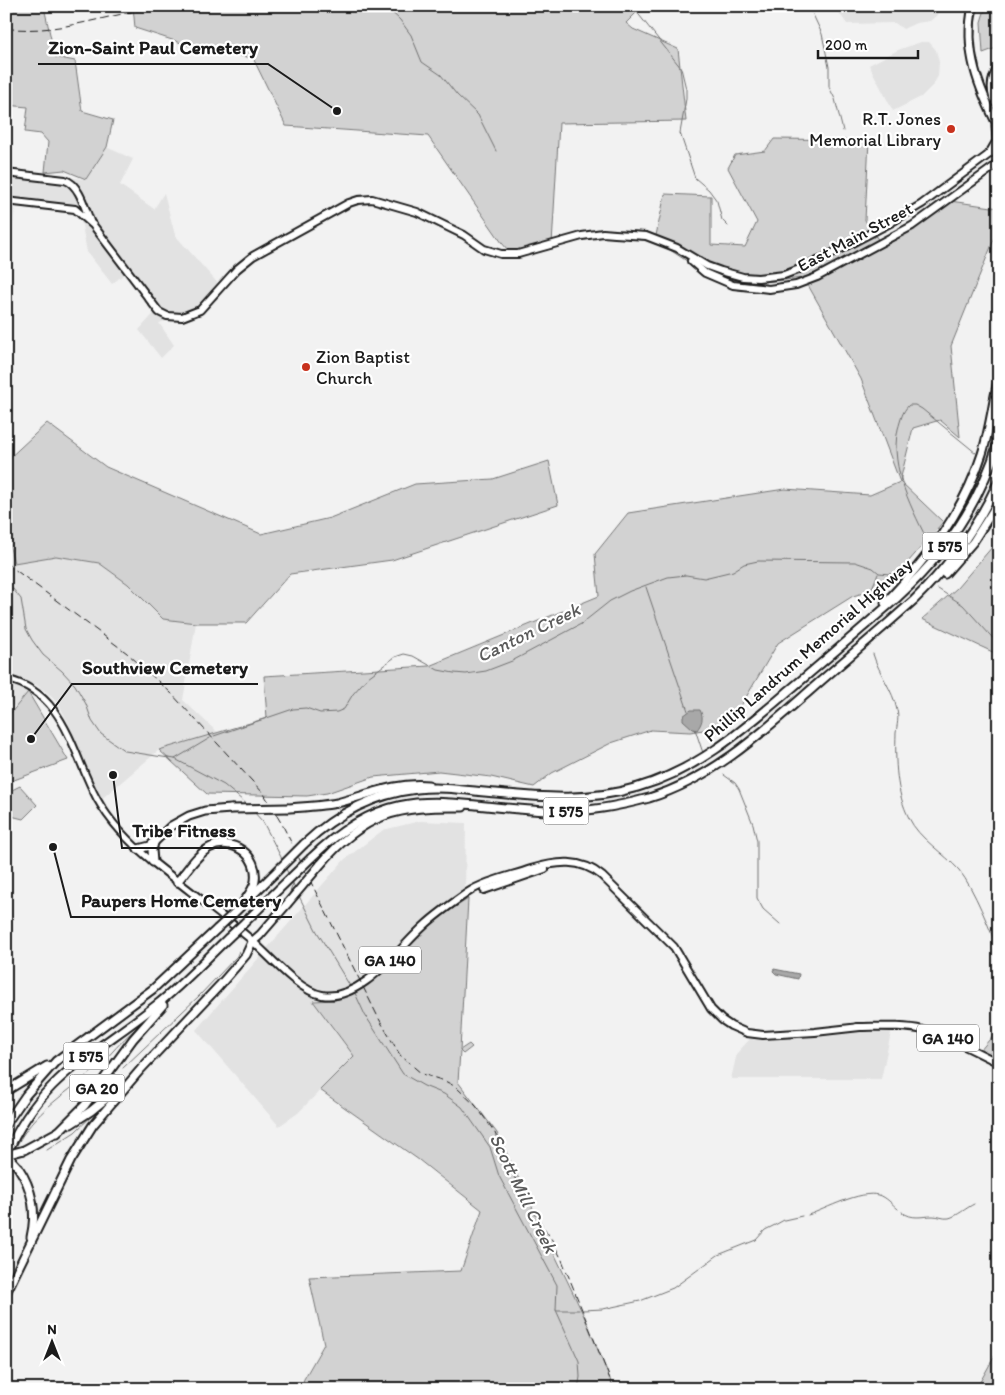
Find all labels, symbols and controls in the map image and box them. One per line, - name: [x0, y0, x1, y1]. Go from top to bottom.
- scale bar: [818, 28, 918, 60]
- callout: Zion-Saint Paul Cemetery: [38, 30, 268, 64]
- text: Zion-Saint Paul Cemetery: [48, 36, 258, 59]
- text: 200 m: [825, 36, 868, 54]
- place label: R.T. Jones Memorial Library: [809, 108, 942, 151]
- marker: R.T. Jones Memorial Library: [945, 123, 957, 135]
- street label: East Main Street: [794, 197, 917, 277]
- place label: Zion Baptist Church: [316, 346, 410, 389]
- marker: Zion Baptist Church: [300, 361, 312, 373]
- road number: I 575: [922, 532, 968, 560]
- street label: Phillip Landrum Memorial Highway: [699, 553, 917, 747]
- water label: Canton Creek: [473, 597, 585, 667]
- callout: Southview Cemetery: [72, 650, 258, 684]
- text: Southview Cemetery: [82, 656, 248, 679]
- road number: I 575: [544, 798, 588, 824]
- callout: Tribe Fitness: [122, 814, 245, 848]
- text: Tribe Fitness: [131, 819, 236, 842]
- callout: Paupers Home Cemetery: [71, 883, 292, 917]
- text: Paupers Home Cemetery: [81, 889, 281, 912]
- road number: GA 140: [359, 946, 421, 974]
- road number: GA 140: [917, 1024, 979, 1052]
- road number: I 575: [64, 1042, 108, 1070]
- road number: GA 20: [70, 1074, 124, 1102]
- water label: Scott Mill Creek: [485, 1130, 563, 1258]
- north arrow: [28, 1318, 78, 1368]
- text: N: [47, 1321, 57, 1338]

